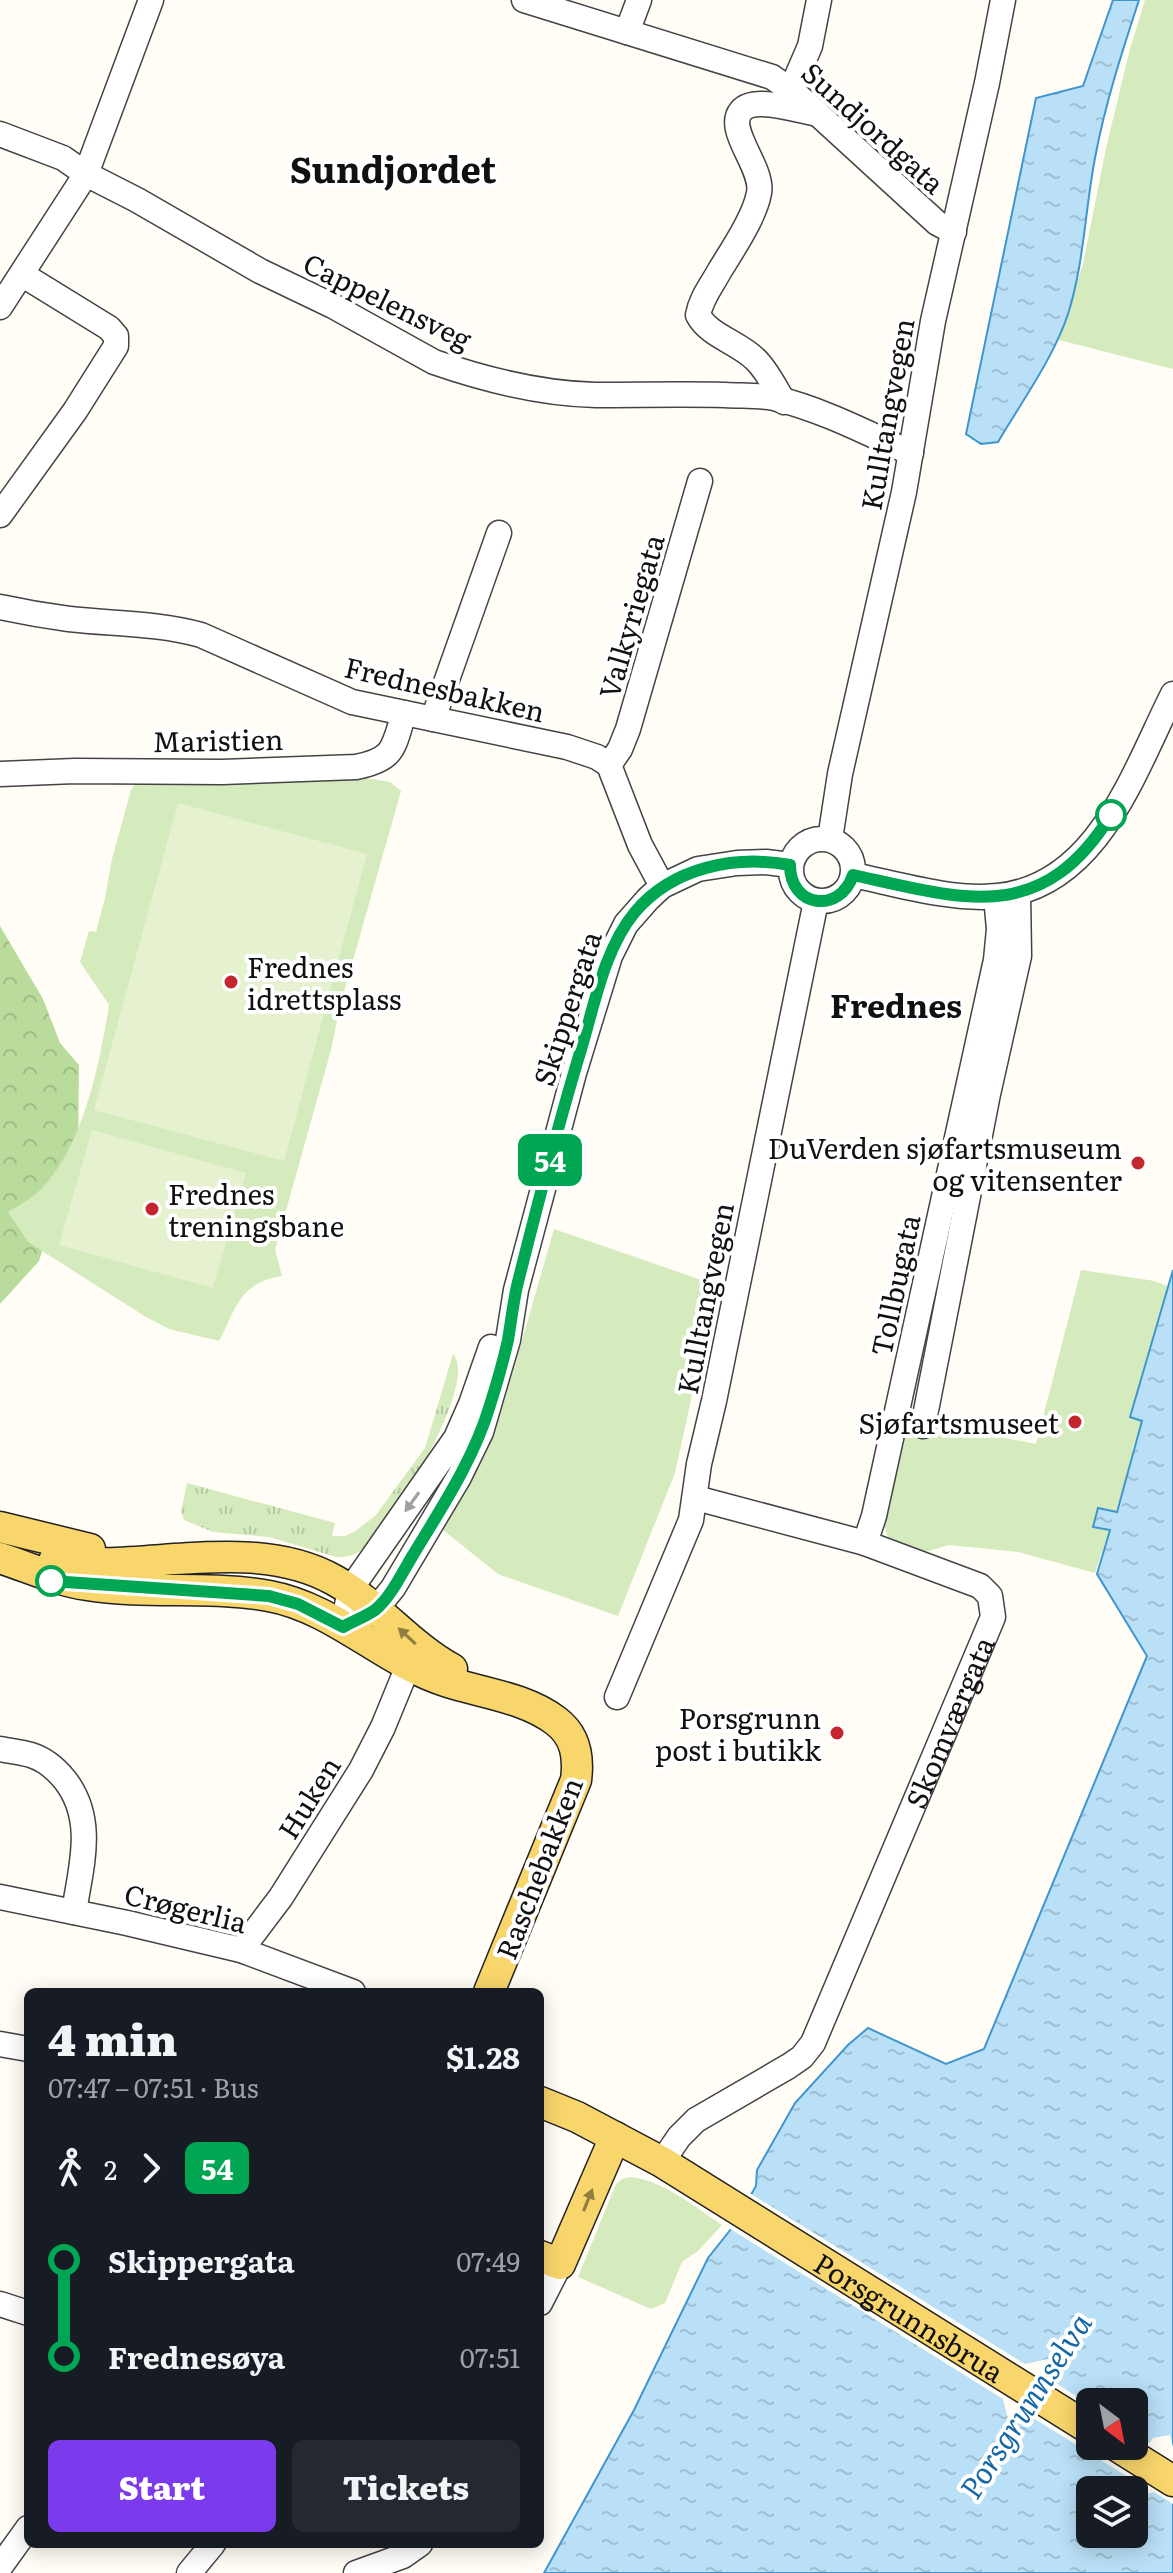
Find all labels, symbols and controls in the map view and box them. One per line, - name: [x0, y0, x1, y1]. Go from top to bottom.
- street label: Sundjordgata: [793, 51, 955, 203]
- district label: Sundjordet: [290, 141, 497, 194]
- street label: Cappelensveg: [297, 241, 480, 359]
- street label: Kulltangvegen: [848, 315, 924, 513]
- street label: Valkyriegata: [587, 529, 673, 703]
- street label: Frednesbakken: [341, 645, 549, 731]
- street label: Maristien: [152, 717, 284, 761]
- unlabelled marker: [1096, 800, 1126, 830]
- street label: Skippergata: [521, 925, 611, 1091]
- place label: Frednes idrettsplass: [247, 945, 401, 1019]
- marker: Frednes idrettsplass: [222, 973, 240, 991]
- district label: Frednes: [830, 980, 962, 1028]
- place label: DuVerden sjøfartsmuseum og vitensenter: [768, 1126, 1123, 1200]
- line badge: 54: [514, 1134, 586, 1186]
- text: 54: [534, 1139, 566, 1181]
- marker: DuVerden sjøfartsmuseum og vitensenter: [1129, 1154, 1147, 1172]
- place label: Frednes treningsbane: [168, 1172, 344, 1246]
- street label: Kulltangvegen: [665, 1199, 743, 1397]
- marker: Frednes treningsbane: [143, 1200, 161, 1218]
- street label: Tollbugata: [859, 1210, 929, 1360]
- place label: Sjøfartsmuseet: [858, 1401, 1060, 1443]
- marker: Sjøfartsmuseet: [1066, 1413, 1084, 1431]
- one-way arrow: [405, 1492, 421, 1513]
- unlabelled marker: [36, 1566, 66, 1596]
- one-way arrow: [397, 1628, 416, 1646]
- street label: Skomværgata: [894, 1629, 1004, 1814]
- place label: Porsgrunn post i butikk: [655, 1696, 822, 1770]
- marker: Porsgrunn post i butikk: [828, 1724, 846, 1742]
- street label: Huken: [266, 1748, 350, 1846]
- street label: Raschebakken: [484, 1771, 592, 1965]
- street label: Crøgerlia: [120, 1872, 252, 1942]
- text: 4 min: [48, 2004, 178, 2070]
- text: $1.28: [446, 2034, 520, 2078]
- text: 07:47 – 07:51 · Bus: [48, 2067, 258, 2106]
- icon: walk: [48, 2146, 92, 2190]
- icon: forward: [129, 2146, 173, 2190]
- text: 54: [201, 2147, 233, 2189]
- text: 2: [104, 2149, 117, 2188]
- one-way arrow: [581, 2189, 594, 2212]
- text: Skippergata: [108, 2238, 295, 2282]
- text: 07:49: [456, 2241, 520, 2280]
- street label: Porsgrunnsbrua: [806, 2241, 1013, 2392]
- water label: Porsgrunnselva: [947, 2304, 1101, 2506]
- text: Frednesøya: [108, 2334, 285, 2378]
- text: 07:51: [460, 2337, 520, 2376]
- north arrow: [1076, 2388, 1148, 2460]
- map controls: [1076, 2388, 1148, 2548]
- button: Start: [48, 2440, 276, 2532]
- button: Tickets: [292, 2440, 520, 2532]
- button: layers: [1076, 2476, 1148, 2548]

